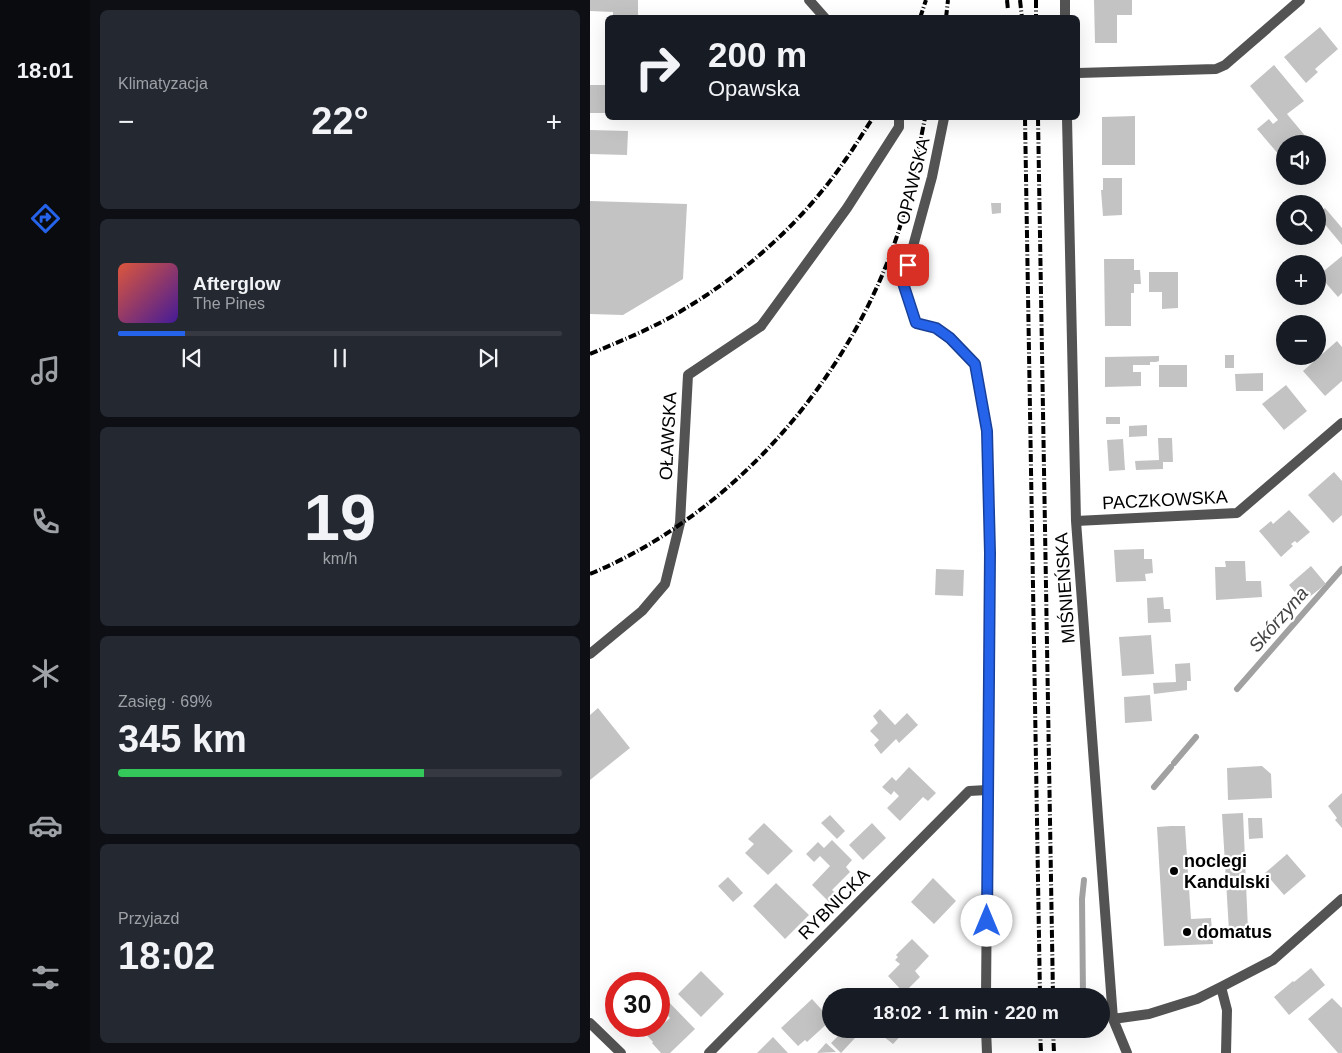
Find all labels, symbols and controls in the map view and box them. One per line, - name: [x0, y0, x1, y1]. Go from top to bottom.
- icon: right: [625, 35, 690, 100]
- text: 200 m: [708, 35, 807, 74]
- text: 18:01: [17, 58, 73, 83]
- text: Klimatyzacja: [118, 75, 208, 92]
- text: Opawska: [708, 76, 800, 101]
- text: 22°: [311, 100, 369, 142]
- text: −: [118, 106, 134, 137]
- text: +: [546, 106, 562, 137]
- street label: OPAWSKA: [893, 135, 933, 227]
- map controls: [1276, 135, 1326, 365]
- button: sound: [1276, 135, 1326, 185]
- button: search: [1276, 195, 1326, 245]
- icon: directions: [28, 201, 63, 236]
- pin: [887, 244, 929, 286]
- icon: arrive: [894, 251, 922, 279]
- button: +: [1276, 255, 1326, 305]
- text: Afterglow: [193, 273, 281, 294]
- text: The Pines: [193, 295, 265, 312]
- button: −: [1276, 315, 1326, 365]
- icon: previous: [178, 344, 206, 372]
- icon: pause: [326, 344, 354, 372]
- icon: next: [474, 344, 502, 372]
- icon: music: [28, 353, 63, 388]
- street label: OŁAWSKA: [656, 391, 680, 481]
- text: 19: [304, 481, 376, 554]
- street label: PACZKOWSKA: [1102, 487, 1228, 513]
- icon: phone: [28, 504, 63, 539]
- street label: MIŚNIEŃSKA: [1050, 532, 1079, 644]
- text: km/h: [323, 550, 357, 567]
- water label: Skórzyna: [1244, 583, 1312, 656]
- icon: climate: [28, 656, 63, 691]
- text: Zasięg · 69%: [118, 693, 212, 710]
- text: 345 km: [118, 718, 247, 760]
- icon: car: [28, 808, 63, 843]
- place label: noclegi Kandulski: [1184, 851, 1270, 892]
- street label: RYBNICKA: [795, 865, 873, 943]
- marker: noclegi Kandulski: [1168, 865, 1180, 877]
- position arrow: [960, 894, 1012, 946]
- text: Przyjazd: [118, 910, 179, 927]
- place label: domatus: [1197, 922, 1272, 942]
- marker: domatus: [1181, 926, 1193, 938]
- text: 18:02: [118, 935, 215, 977]
- icon: filters: [28, 960, 63, 995]
- speed limit sign: 30: [605, 972, 670, 1037]
- text: 18:02 · 1 min · 220 m: [873, 1002, 1059, 1023]

